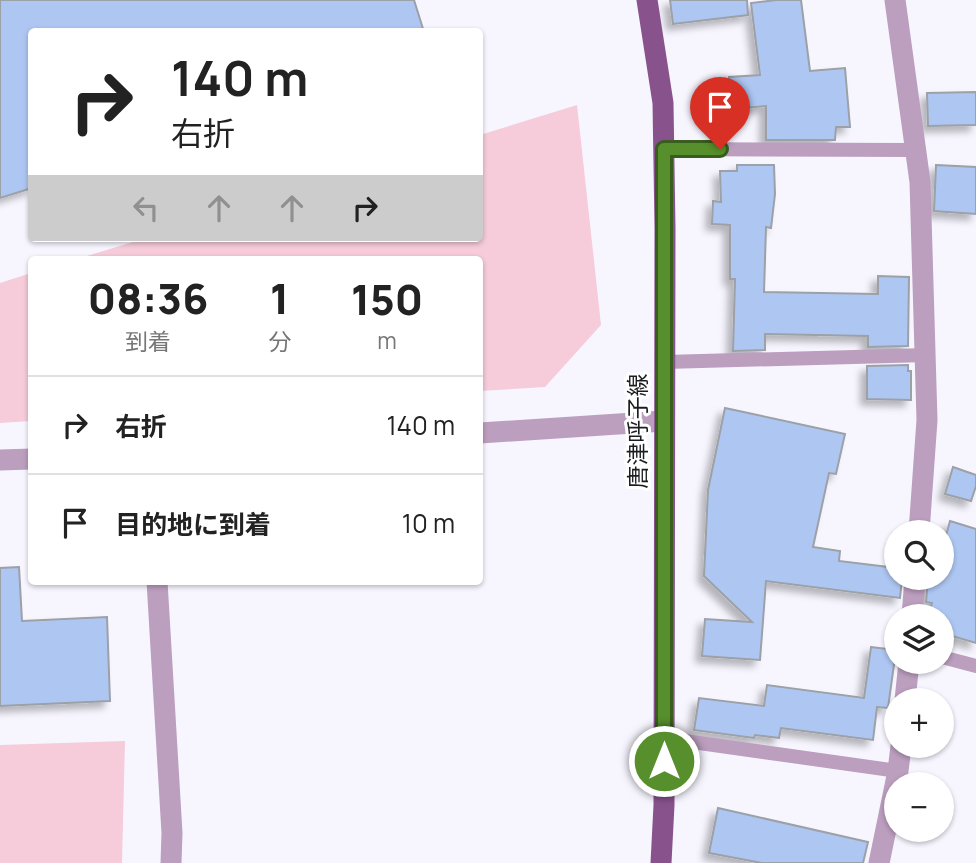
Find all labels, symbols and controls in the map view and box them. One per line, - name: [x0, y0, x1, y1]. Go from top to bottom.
- text: 140 m: [171, 44, 308, 111]
- icon: right: [56, 56, 147, 147]
- pin: [690, 77, 750, 149]
- icon: arrive: [701, 88, 739, 126]
- text: 右折: [171, 111, 235, 155]
- icon: left: [127, 189, 165, 227]
- icon: ahead: [200, 189, 238, 227]
- icon: ahead: [273, 189, 311, 227]
- icon: right: [346, 189, 384, 227]
- text: 08:36: [88, 269, 208, 327]
- text: 1: [270, 269, 289, 327]
- text: 150: [351, 270, 423, 328]
- text: m: [377, 324, 397, 356]
- text: 到着: [125, 325, 171, 357]
- text: 分: [268, 325, 291, 357]
- street label: 唐津呼子線: [621, 374, 653, 489]
- icon: right: [56, 406, 94, 444]
- text: 140 m: [386, 407, 455, 443]
- text: 右折: [115, 408, 167, 444]
- icon: arrive: [56, 504, 94, 542]
- text: 10 m: [402, 505, 455, 541]
- text: 目的地に到着: [115, 506, 271, 542]
- map controls: [884, 520, 954, 842]
- button: search: [884, 520, 954, 590]
- button: layers: [884, 604, 954, 674]
- button: +: [884, 688, 954, 758]
- position arrow: [627, 724, 701, 798]
- button: −: [884, 772, 954, 842]

